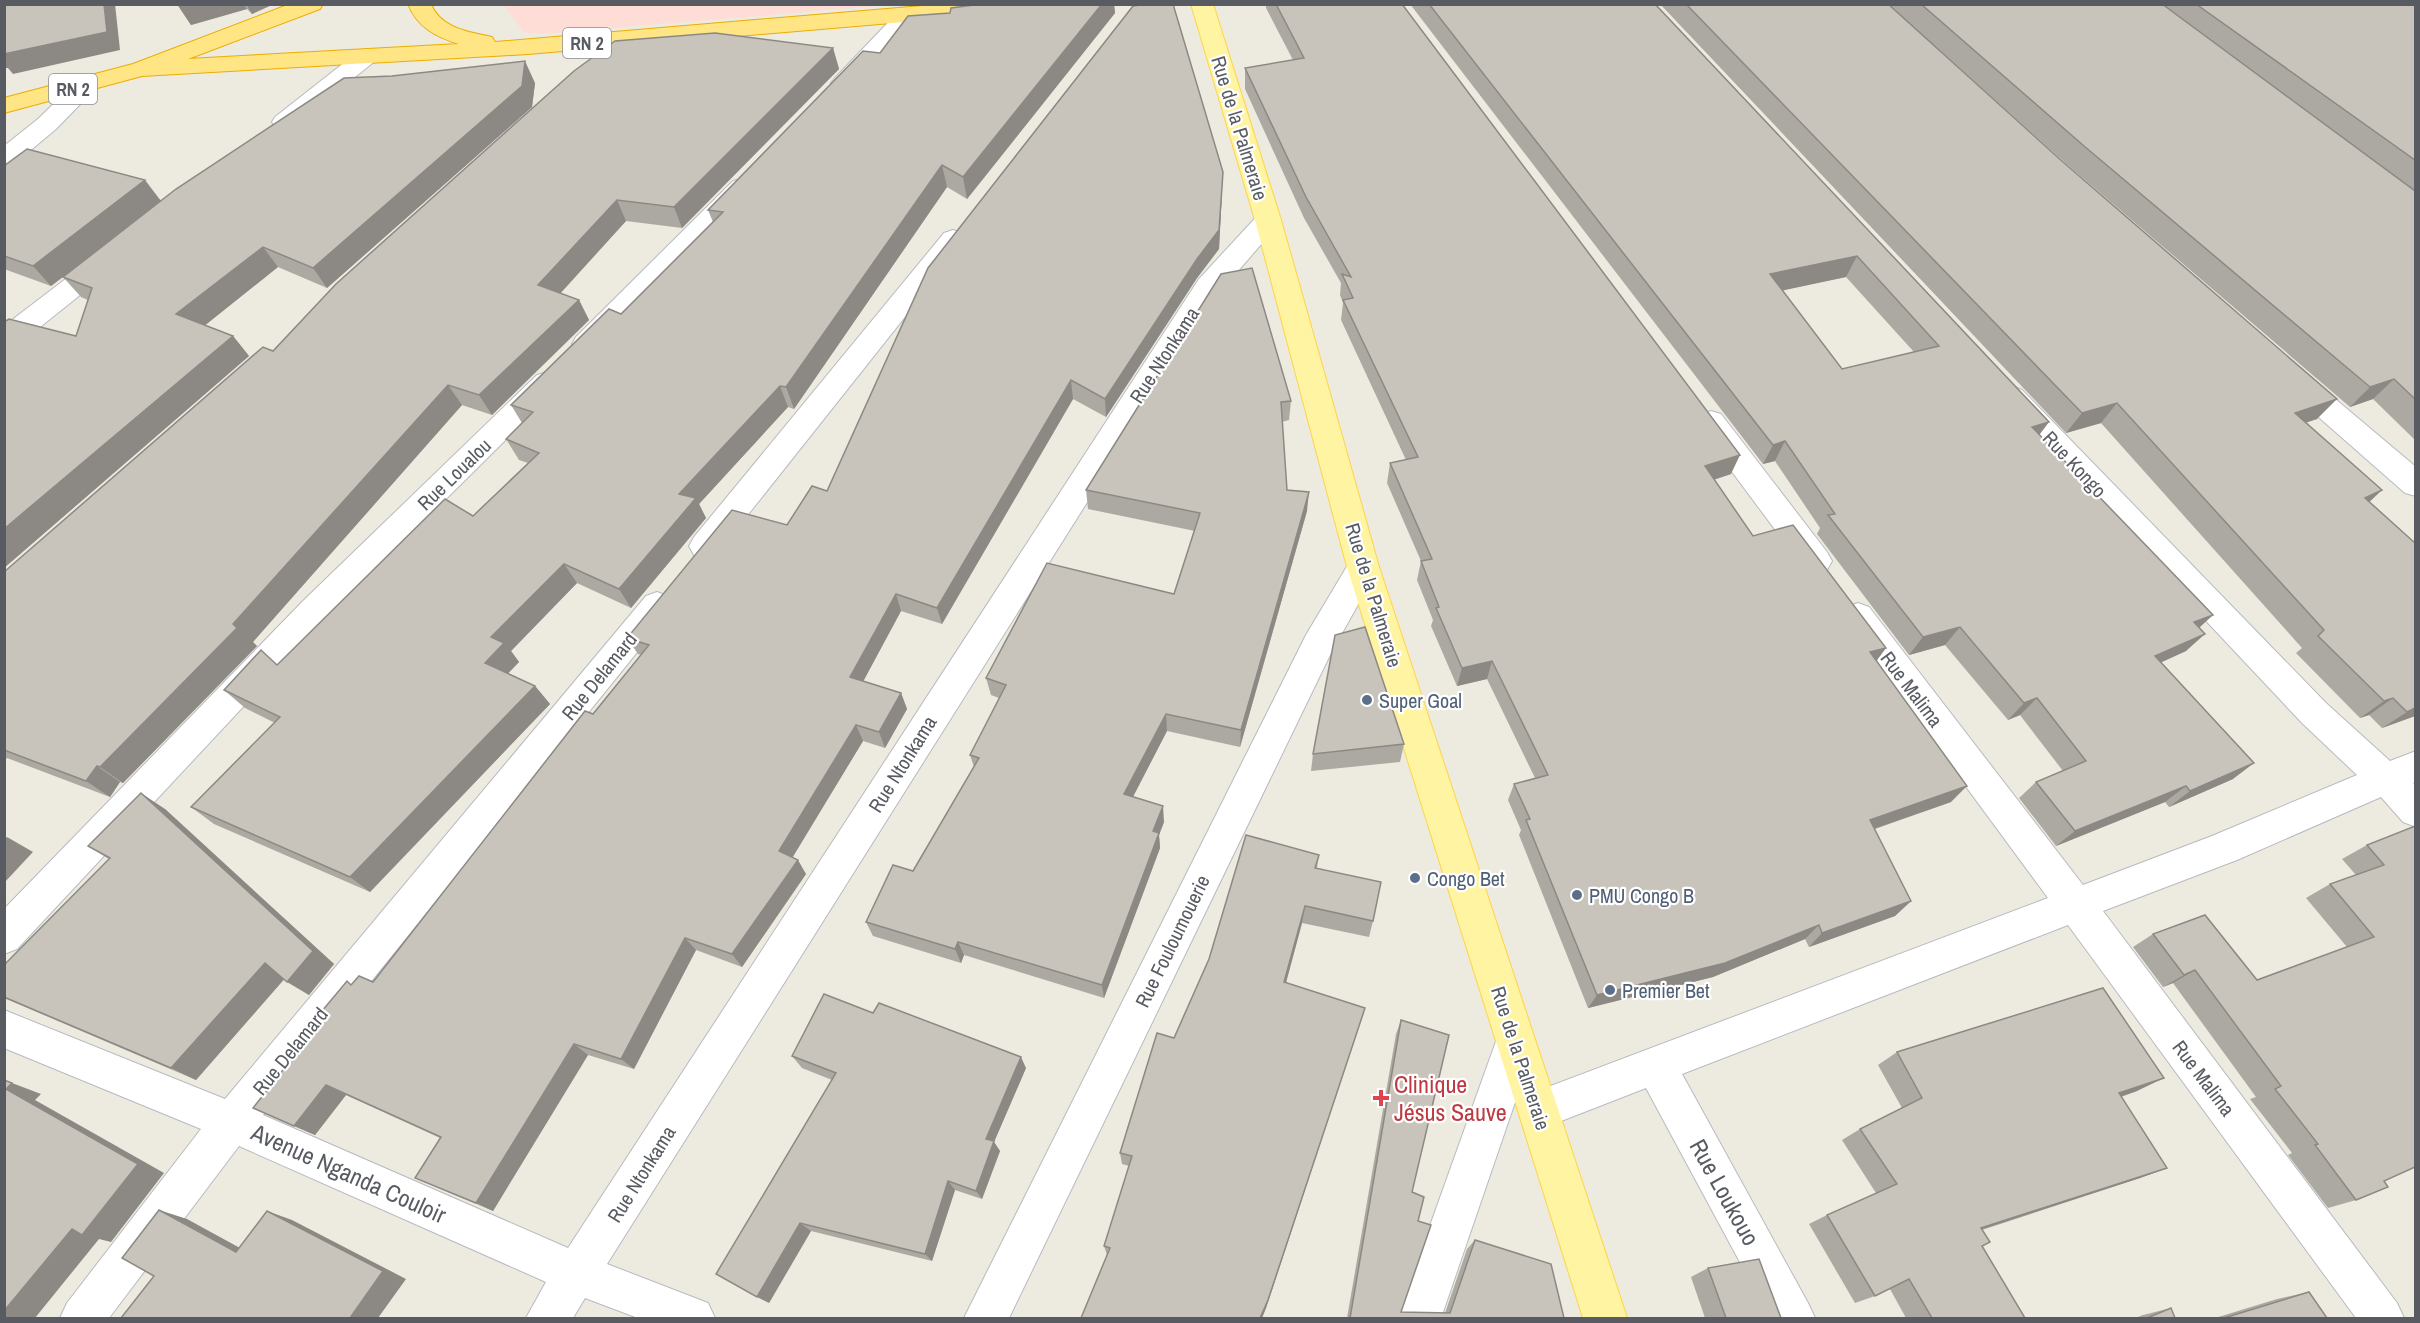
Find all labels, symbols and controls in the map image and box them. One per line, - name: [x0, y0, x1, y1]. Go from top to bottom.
- road number: RN 2: [563, 28, 611, 58]
- street label: Rue de la Palmeraie: [1205, 53, 1275, 203]
- road number: RN 2: [49, 74, 97, 104]
- street label: Rue Ntonkama: [1123, 302, 1205, 408]
- street label: Rue Kongo: [2037, 425, 2113, 503]
- street label: Rue Loualou: [411, 432, 497, 516]
- street label: Rue de la Palmeraie: [1339, 520, 1409, 670]
- street label: Rue Delamard: [555, 626, 643, 726]
- street label: Rue Malima: [1875, 646, 1949, 732]
- place label: Super Goal: [1379, 687, 1462, 714]
- marker: Super Goal: [1360, 693, 1374, 707]
- street label: Rue Ntonkama: [862, 710, 942, 818]
- place label: Congo Bet: [1427, 865, 1505, 892]
- street label: Rue Fouloumouerie: [1128, 870, 1216, 1012]
- marker: Congo Bet: [1408, 871, 1422, 885]
- place label: PMU Congo B: [1589, 882, 1694, 909]
- marker: PMU Congo B: [1570, 888, 1584, 902]
- place label: Premier Bet: [1622, 977, 1710, 1004]
- street label: Rue de la Palmeraie: [1485, 983, 1557, 1133]
- marker: Premier Bet: [1603, 983, 1617, 997]
- street label: Rue Delamard: [246, 1001, 334, 1101]
- street label: Rue Malima: [2167, 1035, 2241, 1121]
- place label: Clinique Jésus Sauve: [1394, 1068, 1507, 1128]
- marker: Clinique Jésus Sauve: [1372, 1089, 1390, 1107]
- street label: Avenue Nganda Couloir: [246, 1115, 452, 1230]
- street label: Rue Ntonkama: [601, 1120, 681, 1228]
- street label: Rue Loukouo: [1683, 1133, 1767, 1251]

